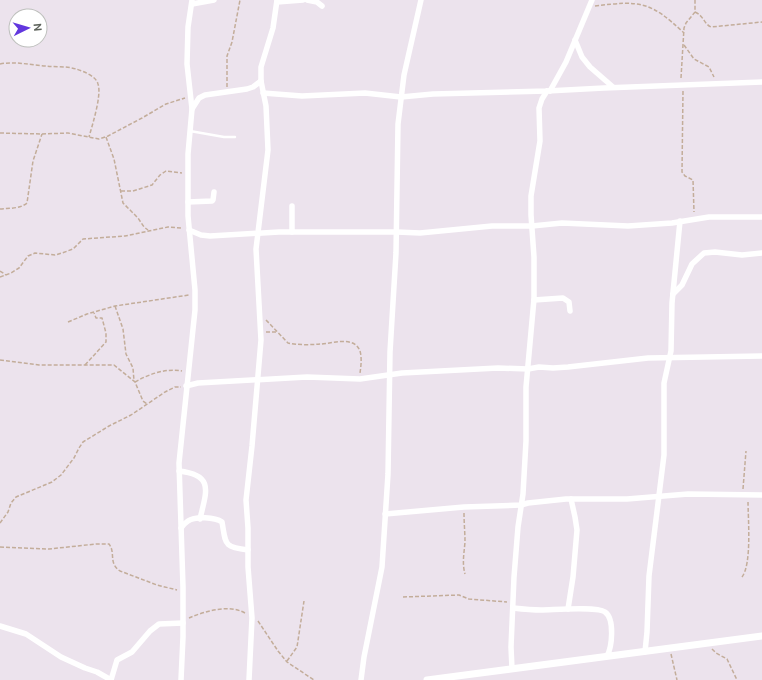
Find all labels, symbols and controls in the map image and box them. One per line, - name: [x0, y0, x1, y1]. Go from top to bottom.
- north arrow: [8, 8, 48, 48]
- text: N: [32, 23, 44, 32]

